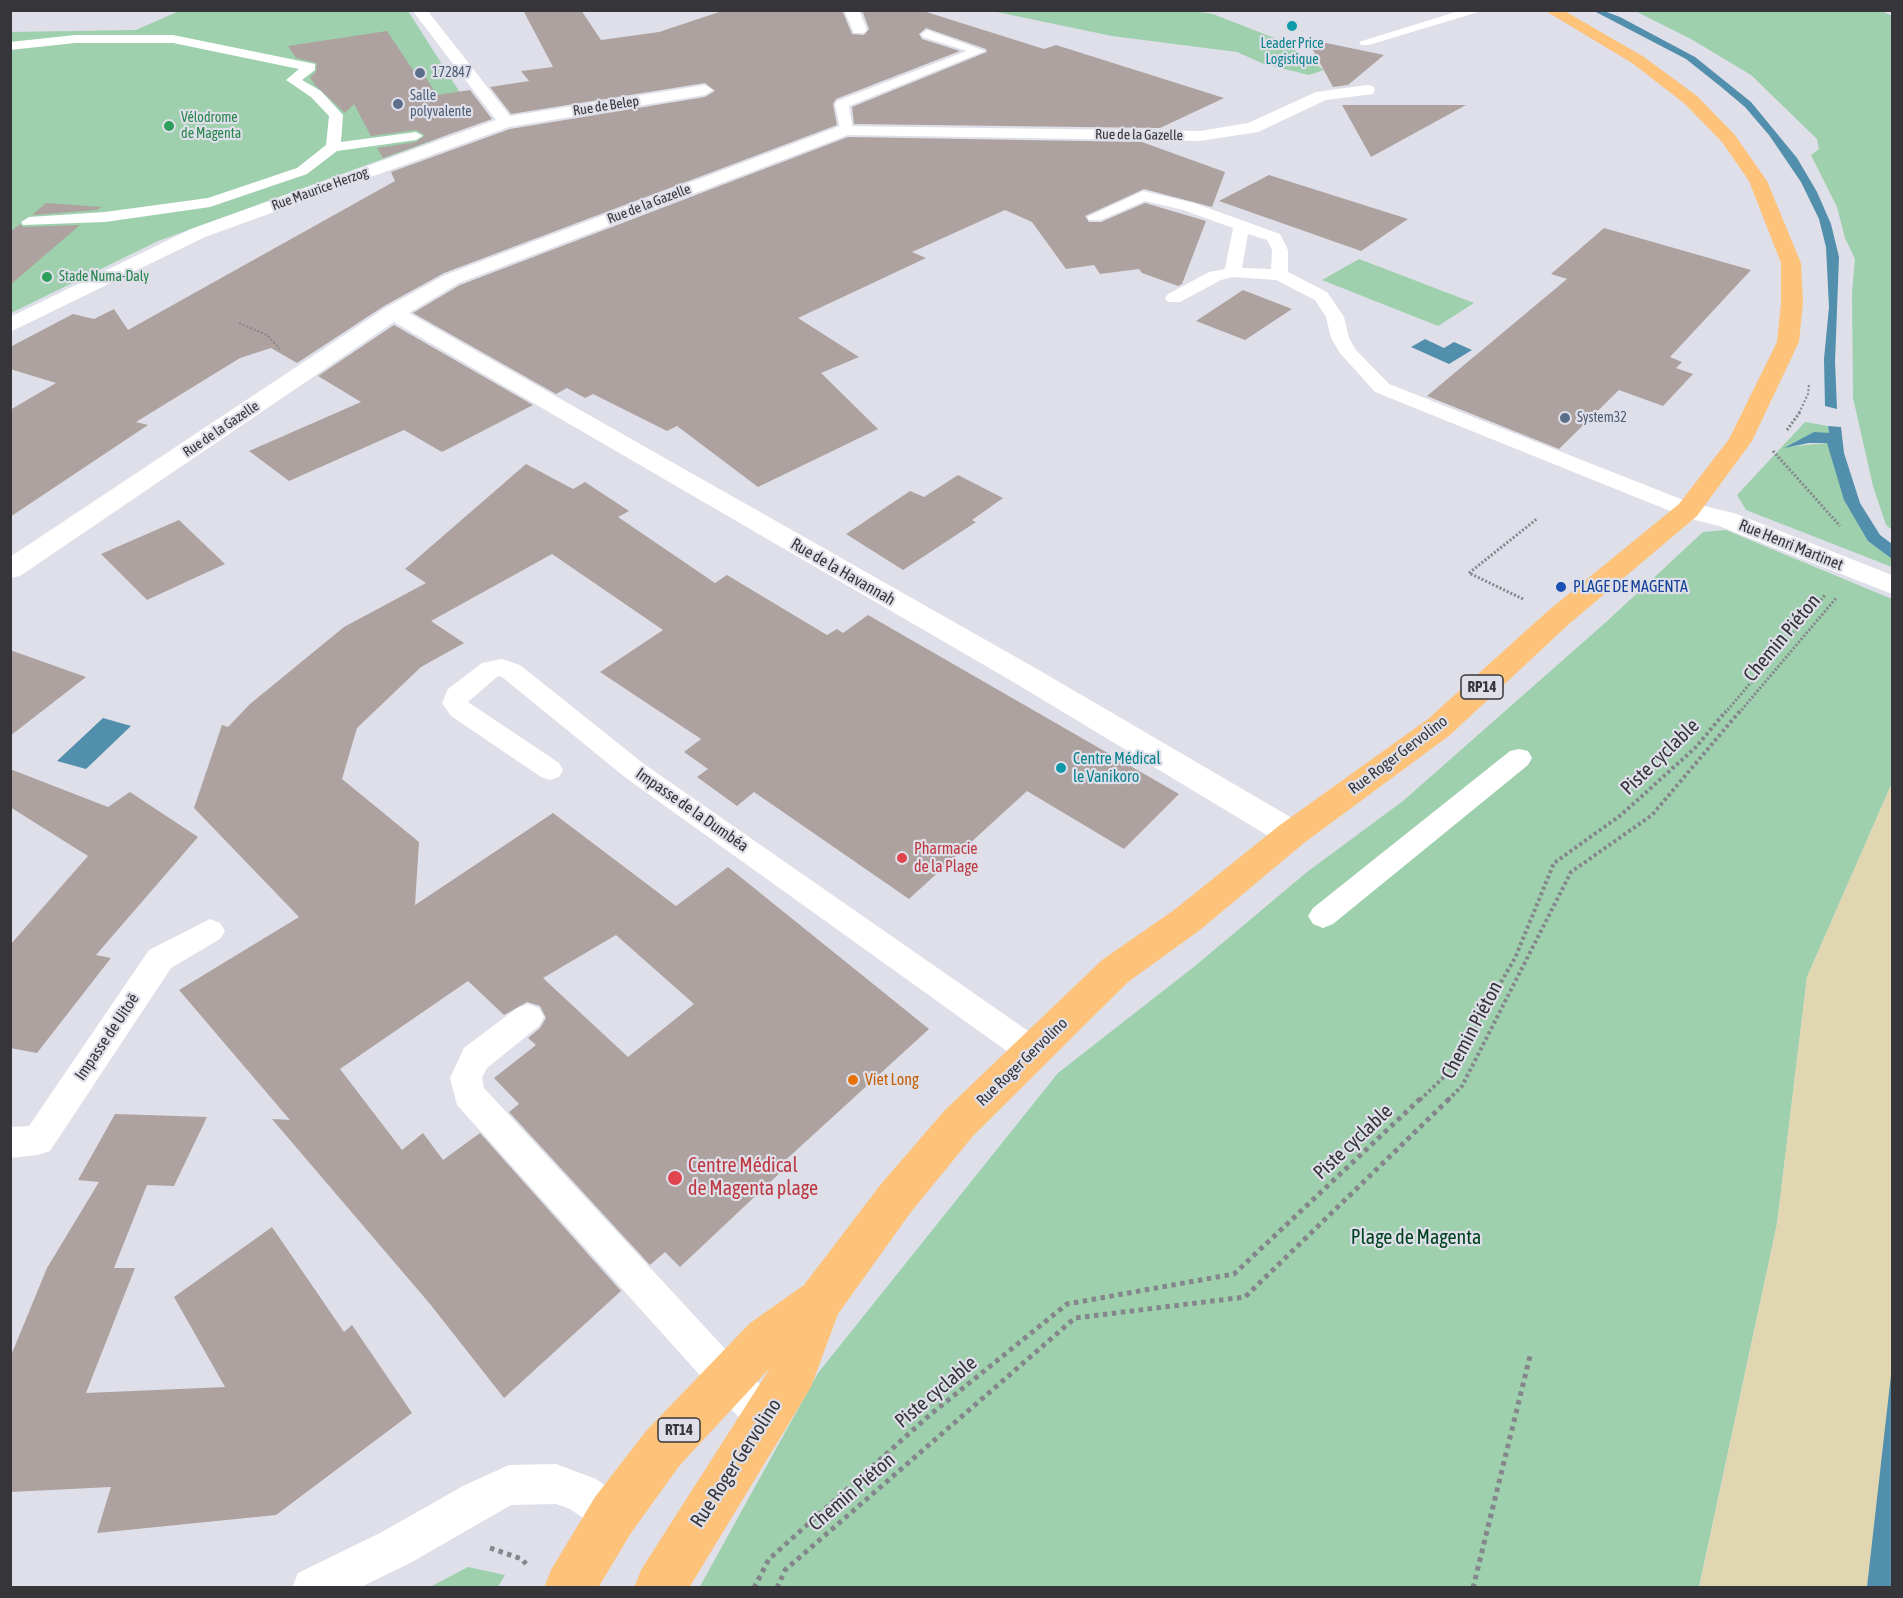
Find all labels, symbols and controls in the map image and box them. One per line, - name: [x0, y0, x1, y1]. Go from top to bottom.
- marker: Leader Price Logistique: [1285, 19, 1299, 33]
- place label: Leader Price Logistique: [1260, 36, 1324, 68]
- place label: 172847: [432, 65, 471, 81]
- marker: 172847: [413, 66, 427, 80]
- place label: Salle polyvalente: [410, 88, 472, 120]
- street label: Rue de Belep: [572, 93, 640, 119]
- marker: Salle polyvalente: [391, 97, 405, 111]
- place label: Vélodrome de Magenta: [181, 110, 241, 142]
- marker: Vélodrome de Magenta: [162, 119, 176, 133]
- street label: Rue de la Gazelle: [1095, 126, 1183, 144]
- street label: Rue Maurice Herzog: [269, 164, 371, 214]
- street label: Rue de la Gazelle: [605, 180, 693, 228]
- place label: Stade Numa-Daly: [59, 269, 149, 285]
- marker: Stade Numa-Daly: [40, 270, 54, 284]
- street label: Rue de la Gazelle: [180, 397, 262, 461]
- place label: System32: [1577, 410, 1627, 426]
- marker: System32: [1558, 411, 1572, 425]
- street label: Rue Henri Martinet: [1736, 515, 1846, 575]
- street label: Rue de la Havannah: [787, 534, 899, 610]
- place label: PLAGE DE MAGENTA: [1573, 577, 1688, 597]
- marker: PLAGE DE MAGENTA: [1554, 580, 1568, 594]
- street label: Chemin Piéton: [1738, 589, 1826, 687]
- road number: RP14: [1461, 675, 1503, 699]
- street label: Rue Roger Gervolino: [1345, 712, 1451, 798]
- street label: Piste cyclable: [1616, 714, 1704, 800]
- place label: Centre Médical le Vanikoro: [1073, 749, 1161, 787]
- marker: Centre Médical le Vanikoro: [1054, 761, 1068, 775]
- street label: Impasse de la Dumbéa: [632, 764, 752, 856]
- place label: Pharmacie de la Plage: [914, 839, 978, 877]
- marker: Pharmacie de la Plage: [895, 851, 909, 865]
- street label: Chemin Piéton: [1436, 977, 1508, 1083]
- street label: Impasse de Uitoë: [71, 990, 143, 1084]
- street label: Rue Roger Gervolino: [973, 1014, 1071, 1110]
- place label: Viet Long: [865, 1070, 919, 1090]
- marker: Viet Long: [846, 1073, 860, 1087]
- street label: Piste cyclable: [1308, 1099, 1398, 1185]
- place label: Centre Médical de Magenta plage: [688, 1154, 818, 1201]
- marker: Centre Médical de Magenta plage: [666, 1169, 684, 1187]
- park label: Plage de Magenta: [1351, 1226, 1481, 1250]
- street label: Piste cyclable: [890, 1351, 982, 1433]
- street label: Rue Roger Gervolino: [685, 1394, 787, 1532]
- road number: RT14: [658, 1418, 700, 1442]
- street label: Chemin Piéton: [804, 1448, 900, 1536]

